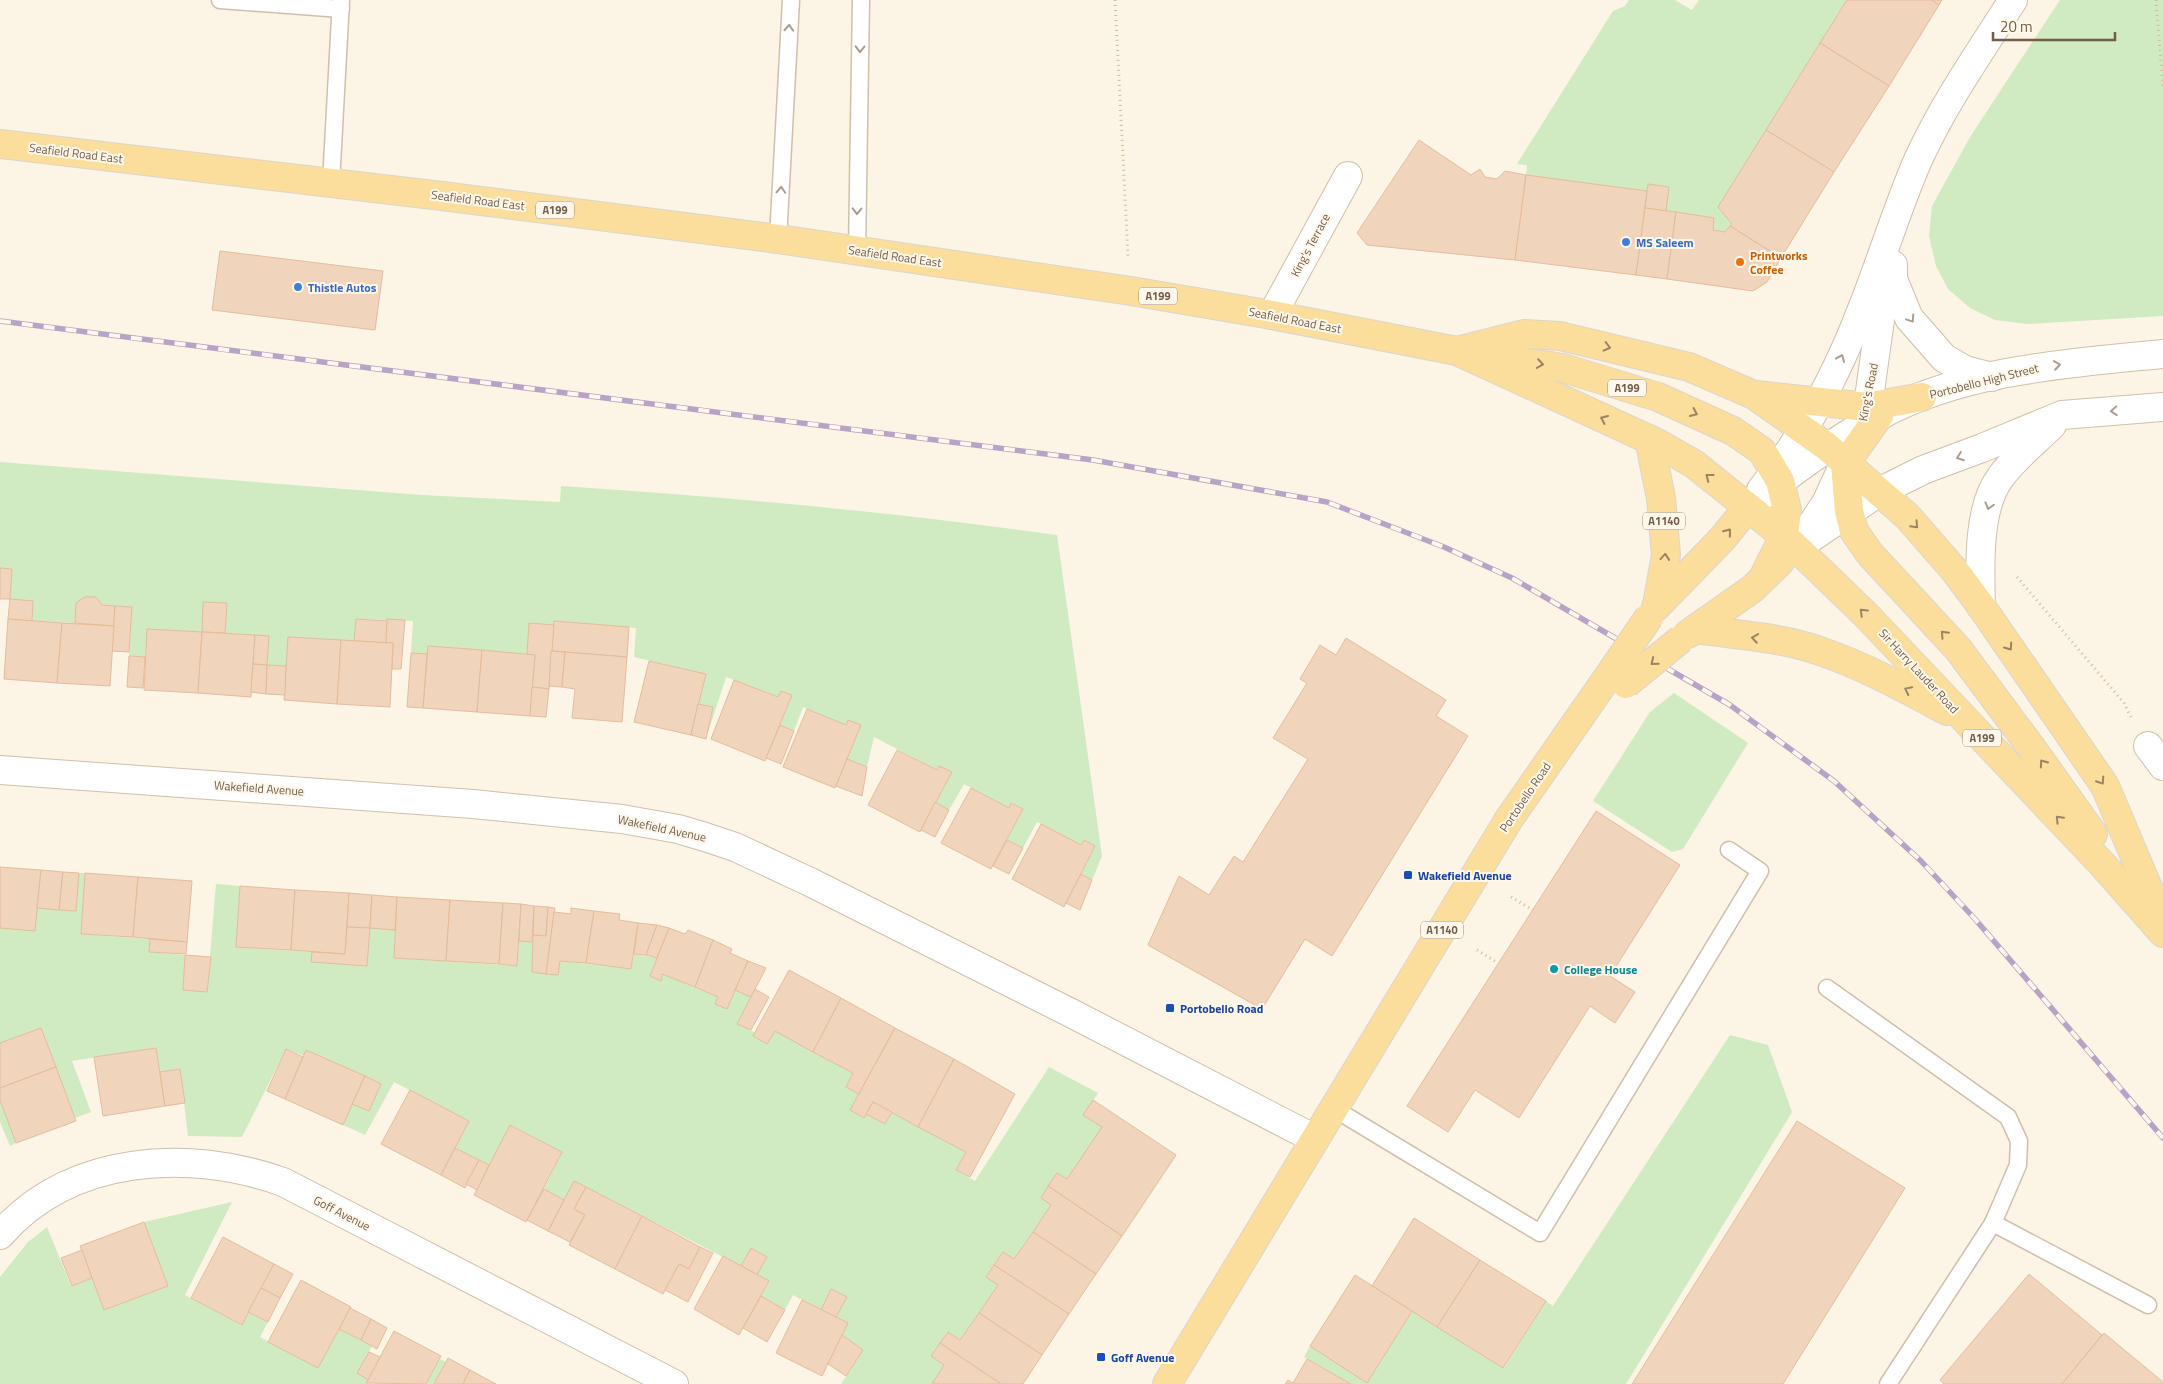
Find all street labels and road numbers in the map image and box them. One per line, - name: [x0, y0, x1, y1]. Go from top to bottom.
- street label: Seafield Road East: [28, 138, 125, 168]
- street label: Seafield Road East: [430, 185, 527, 215]
- road number: A199: [536, 202, 574, 218]
- street label: King's Terrace: [1285, 210, 1335, 280]
- street label: Seafield Road East: [847, 240, 944, 272]
- road number: A199: [1139, 288, 1177, 304]
- street label: Seafield Road East: [1247, 302, 1344, 338]
- street label: Portobello High Street: [1927, 358, 2041, 404]
- street label: King's Road: [1853, 361, 1883, 423]
- road number: A199: [1608, 379, 1646, 396]
- road number: A1140: [1643, 512, 1685, 530]
- street label: Sir Harry Lauder Road: [1875, 624, 1963, 718]
- road number: A199: [1963, 730, 2001, 746]
- street label: Portobello Road: [1494, 758, 1556, 836]
- street label: Wakefield Avenue: [213, 775, 305, 801]
- street label: Wakefield Avenue: [616, 809, 708, 847]
- road number: A1140: [1421, 922, 1463, 938]
- street label: Goff Avenue: [310, 1190, 374, 1236]

